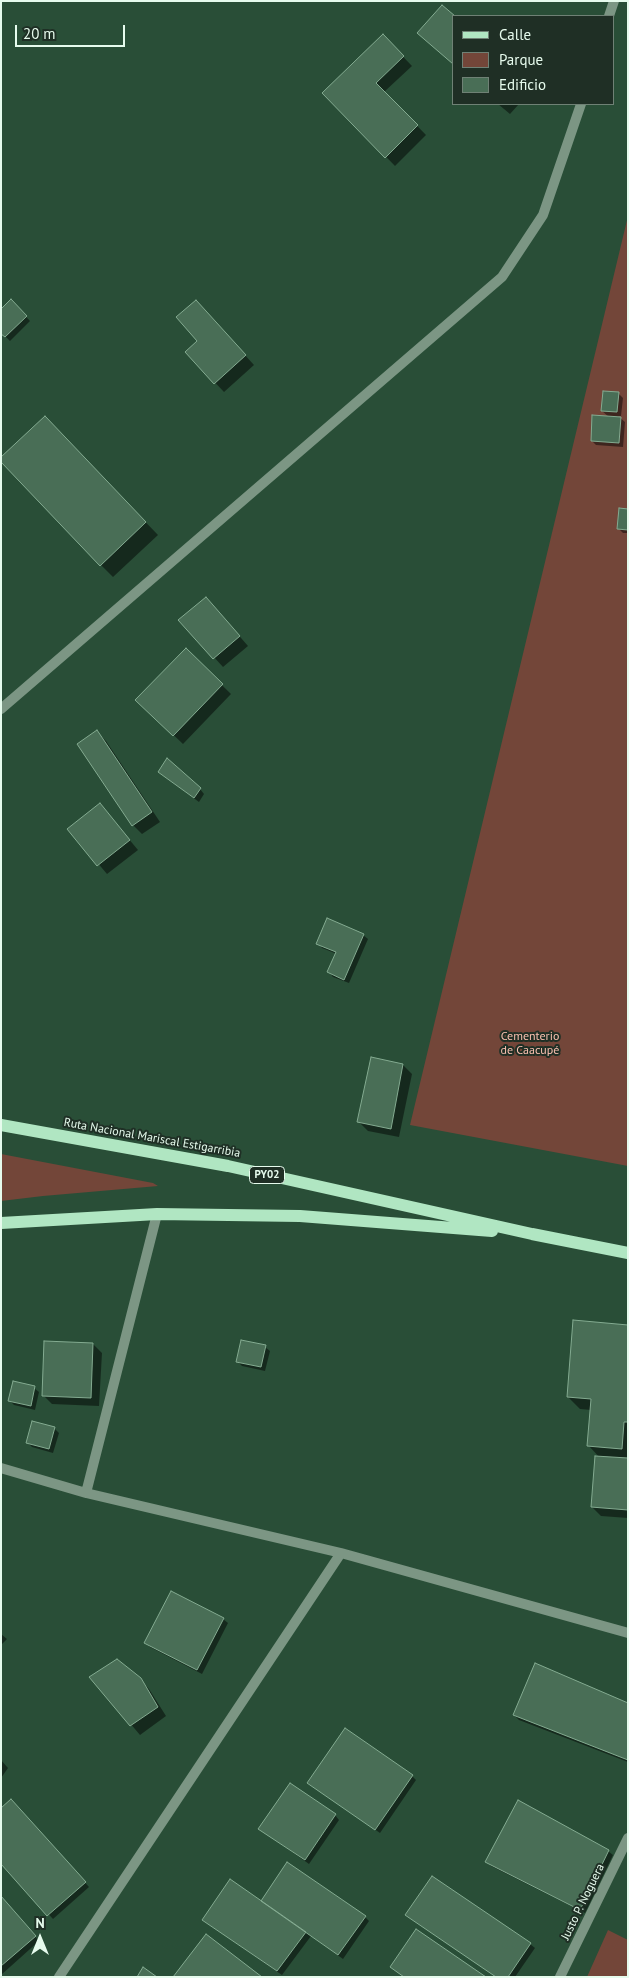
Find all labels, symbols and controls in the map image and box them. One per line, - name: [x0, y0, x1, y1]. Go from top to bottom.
- scale bar: [18, 15, 128, 47]
- legend: [452, 15, 614, 105]
- text: 20 m: [23, 24, 56, 43]
- text: Calle: [499, 25, 531, 44]
- text: Parque: [499, 50, 543, 69]
- text: Edificio: [499, 75, 546, 94]
- park label: Cementerio de Caacupé: [501, 1030, 559, 1058]
- street label: Ruta Nacional Mariscal Estigarribia: [63, 1115, 241, 1161]
- road number: PY02: [250, 1166, 284, 1184]
- street label: Justo P. Noguera: [558, 1862, 608, 1942]
- north arrow: [15, 1913, 65, 1963]
- text: N: [35, 1914, 45, 1932]

